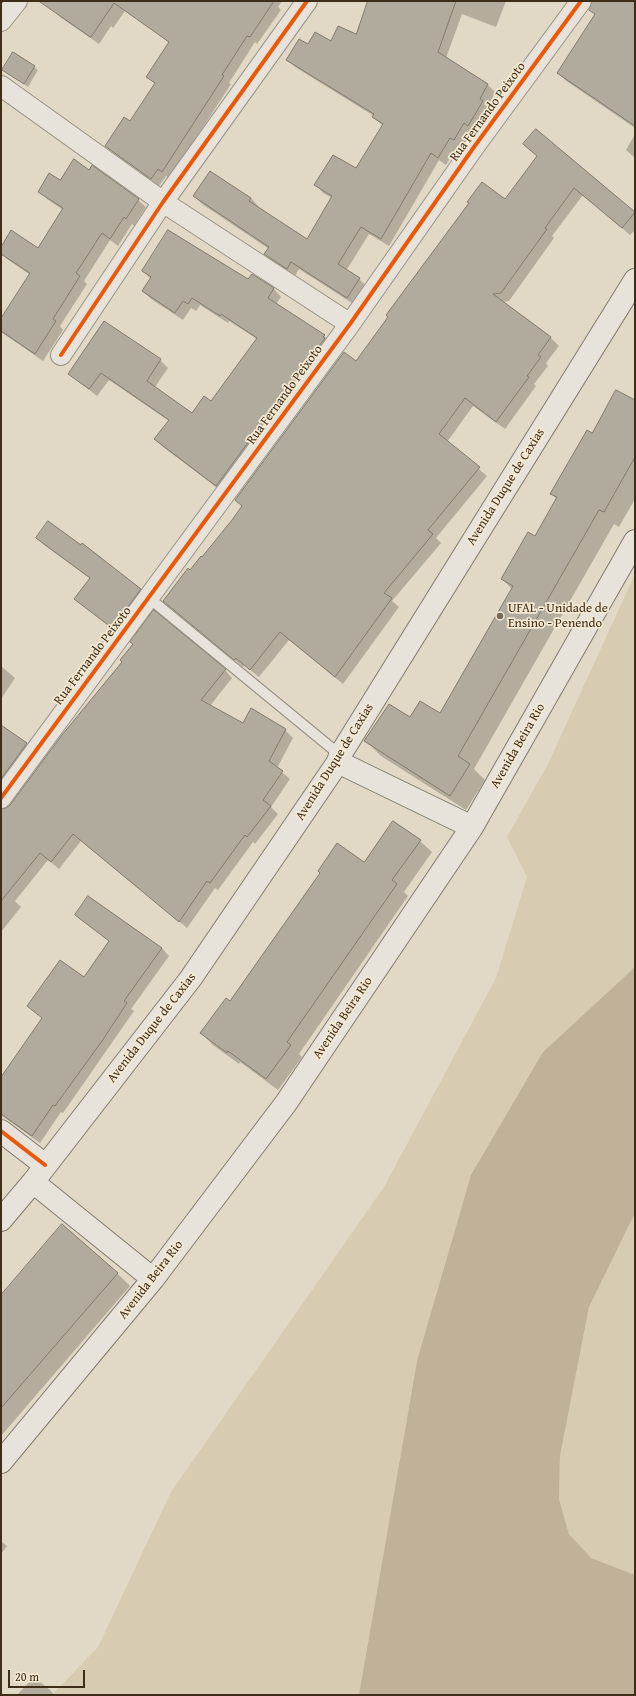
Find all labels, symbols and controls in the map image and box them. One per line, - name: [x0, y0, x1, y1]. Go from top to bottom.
- street label: Rua Fernando Peixoto: [447, 59, 529, 165]
- street label: Rua Fernando Peixoto: [244, 342, 326, 448]
- street label: Avenida Duque de Caxias: [464, 426, 548, 548]
- place label: UFAL - Unidade de Ensino - Penendo: [508, 601, 608, 632]
- street label: Rua Fernando Peixoto: [51, 604, 135, 708]
- marker: UFAL - Unidade de Ensino - Penendo: [495, 611, 505, 621]
- street label: Avenida Duque de Caxias: [293, 701, 377, 823]
- street label: Avenida Beira Rio: [487, 701, 549, 791]
- street label: Avenida Duque de Caxias: [104, 970, 200, 1086]
- street label: Avenida Beira Rio: [310, 974, 376, 1062]
- street label: Avenida Beira Rio: [115, 1238, 187, 1322]
- scale bar: [10, 1662, 87, 1688]
- text: 20 m: [15, 1668, 39, 1685]

